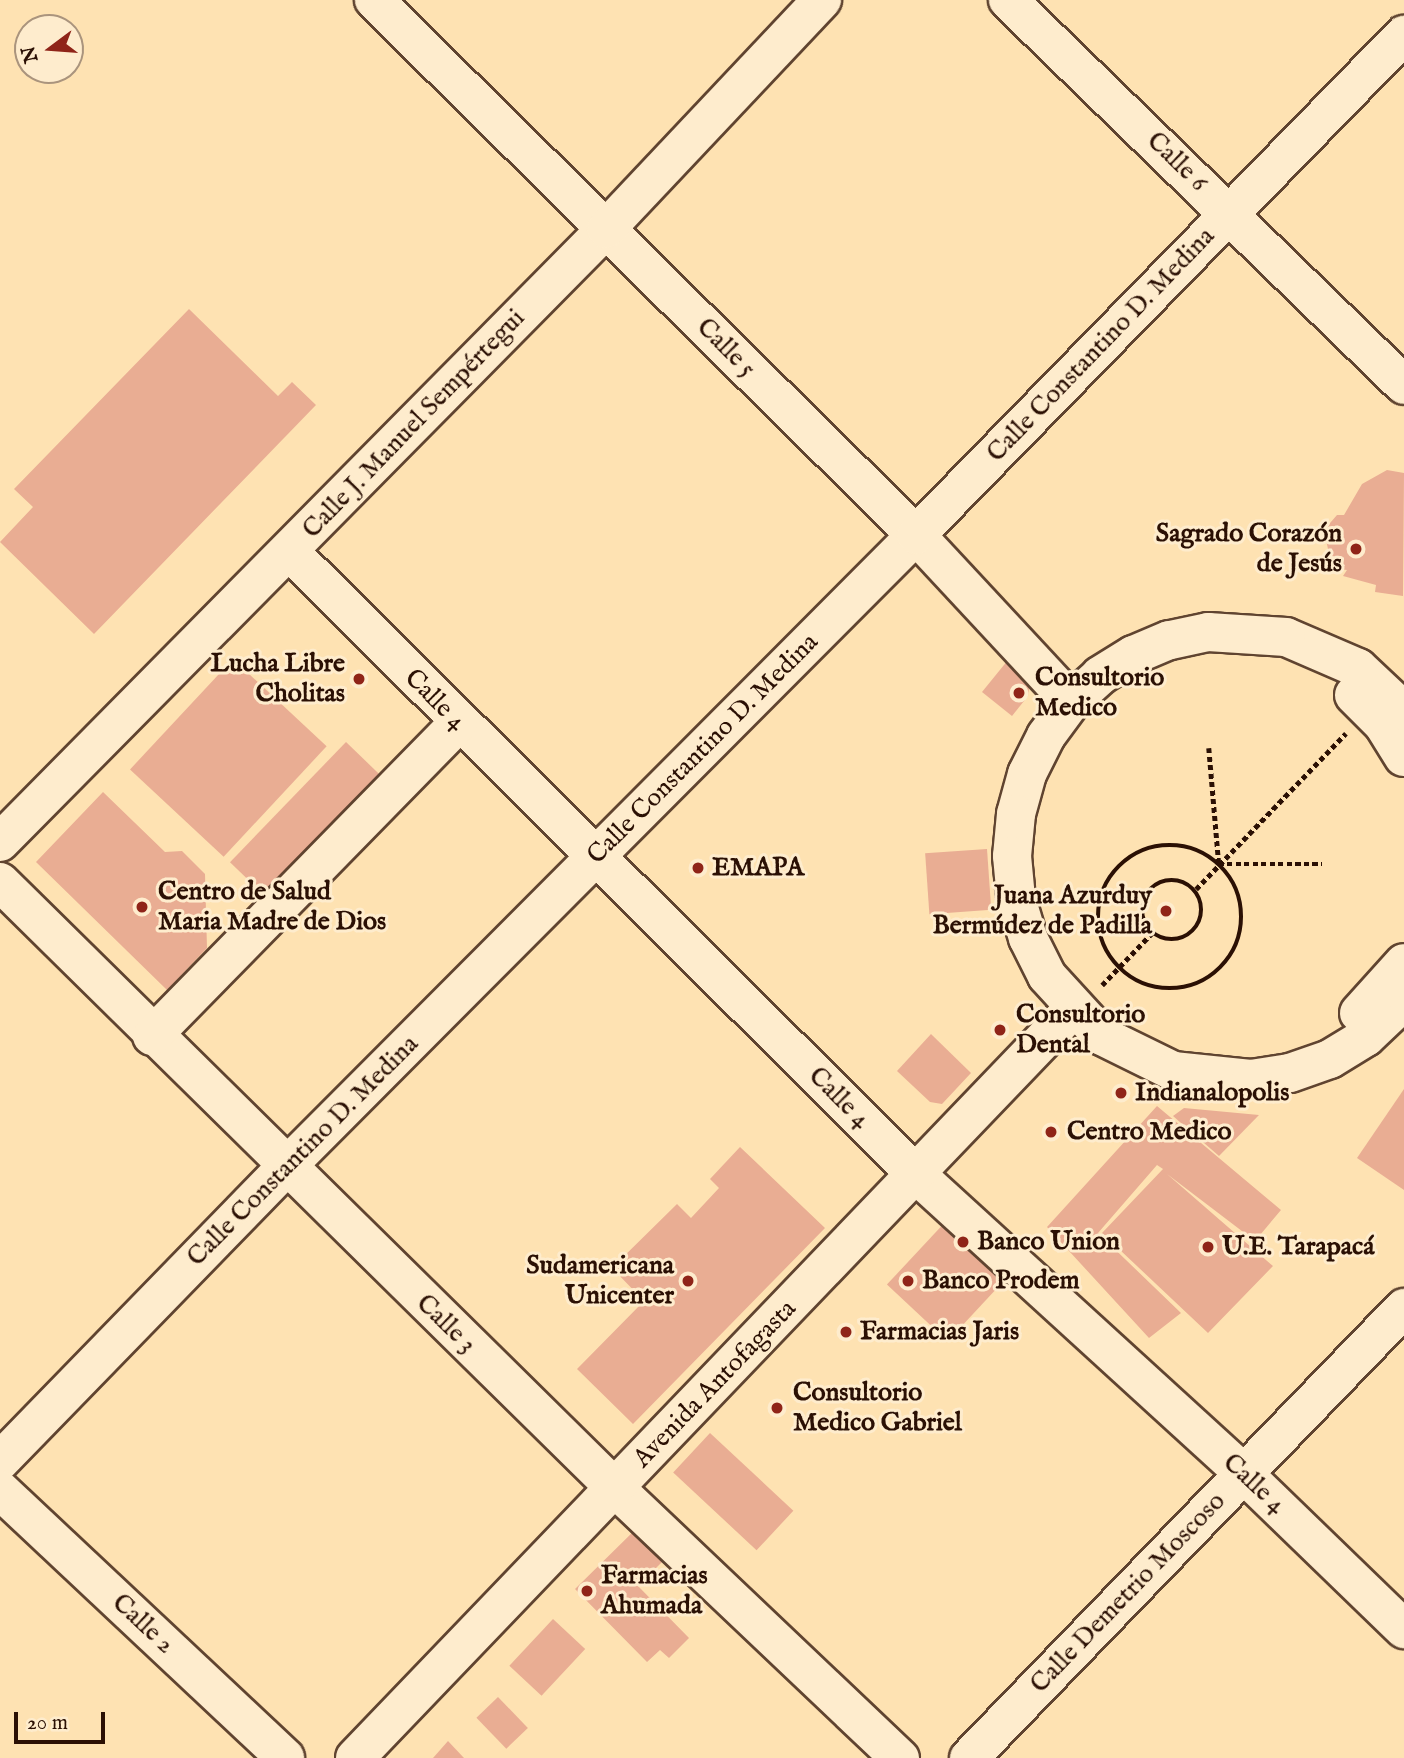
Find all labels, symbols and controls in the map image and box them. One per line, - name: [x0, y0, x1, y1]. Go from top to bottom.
- north arrow: [14, 14, 84, 84]
- text: N: [17, 43, 45, 65]
- street label: Calle 6: [1140, 126, 1214, 198]
- street label: Calle Constantino D. Medina: [981, 221, 1221, 469]
- street label: Calle J. Manuel Sempértegui: [296, 303, 532, 545]
- street label: Calle 5: [690, 312, 762, 384]
- place label: Sagrado Corazón de Jesús: [1156, 518, 1342, 580]
- marker: Sagrado Corazón de Jesús: [1348, 541, 1364, 557]
- street label: Calle Constantino D. Medina: [581, 627, 825, 871]
- place label: Lucha Libre Cholitas: [210, 648, 345, 710]
- place label: Consultorio Medico: [1035, 662, 1164, 724]
- street label: Calle 4: [398, 663, 472, 737]
- marker: Lucha Libre Cholitas: [351, 671, 367, 687]
- marker: Consultorio Medico: [1009, 683, 1029, 703]
- place label: EMAPA: [712, 852, 804, 884]
- marker: EMAPA: [690, 860, 706, 876]
- place label: Centro de Salud Maria Madre de Dios: [158, 876, 386, 938]
- place label: Juana Azurduy Bermúdez de Padilla: [933, 880, 1152, 942]
- marker: Centro de Salud Maria Madre de Dios: [132, 897, 152, 917]
- marker: Juana Azurduy Bermúdez de Padilla: [1158, 903, 1174, 919]
- place label: Consultorio Dental: [1016, 999, 1145, 1060]
- marker: Consultorio Dental: [990, 1020, 1010, 1040]
- street label: Calle Constantino D. Medina: [181, 1029, 425, 1273]
- street label: Calle 4: [802, 1061, 876, 1135]
- place label: Indianalopolis: [1135, 1077, 1289, 1109]
- marker: Indianalopolis: [1113, 1085, 1129, 1101]
- place label: Centro Medico: [1067, 1116, 1232, 1148]
- marker: Centro Medico: [1041, 1122, 1061, 1142]
- place label: Banco Union: [977, 1226, 1120, 1258]
- place label: U.E. Tarapacá: [1222, 1231, 1374, 1263]
- marker: Banco Union: [955, 1234, 971, 1250]
- marker: U.E. Tarapacá: [1200, 1239, 1216, 1255]
- place label: Sudamericana Unicenter: [526, 1250, 674, 1312]
- place label: Banco Prodem: [922, 1265, 1080, 1297]
- marker: Sudamericana Unicenter: [680, 1273, 696, 1289]
- marker: Banco Prodem: [900, 1273, 916, 1289]
- street label: Calle 3: [410, 1288, 482, 1360]
- street label: Avenida Antofagasta: [627, 1294, 803, 1474]
- place label: Farmacias Jaris: [860, 1316, 1019, 1348]
- marker: Farmacias Jaris: [838, 1324, 854, 1340]
- place label: Consultorio Medico Gabriel: [793, 1377, 962, 1438]
- marker: Consultorio Medico Gabriel: [767, 1398, 787, 1418]
- street label: Calle 4: [1216, 1447, 1292, 1521]
- street label: Calle Demetrio Moscoso: [1024, 1486, 1232, 1700]
- place label: Farmacias Ahumada: [601, 1560, 708, 1622]
- marker: Farmacias Ahumada: [579, 1583, 595, 1599]
- street label: Calle 2: [105, 1587, 181, 1661]
- scale bar: [18, 1698, 108, 1742]
- text: 20 m: [27, 1710, 68, 1737]

